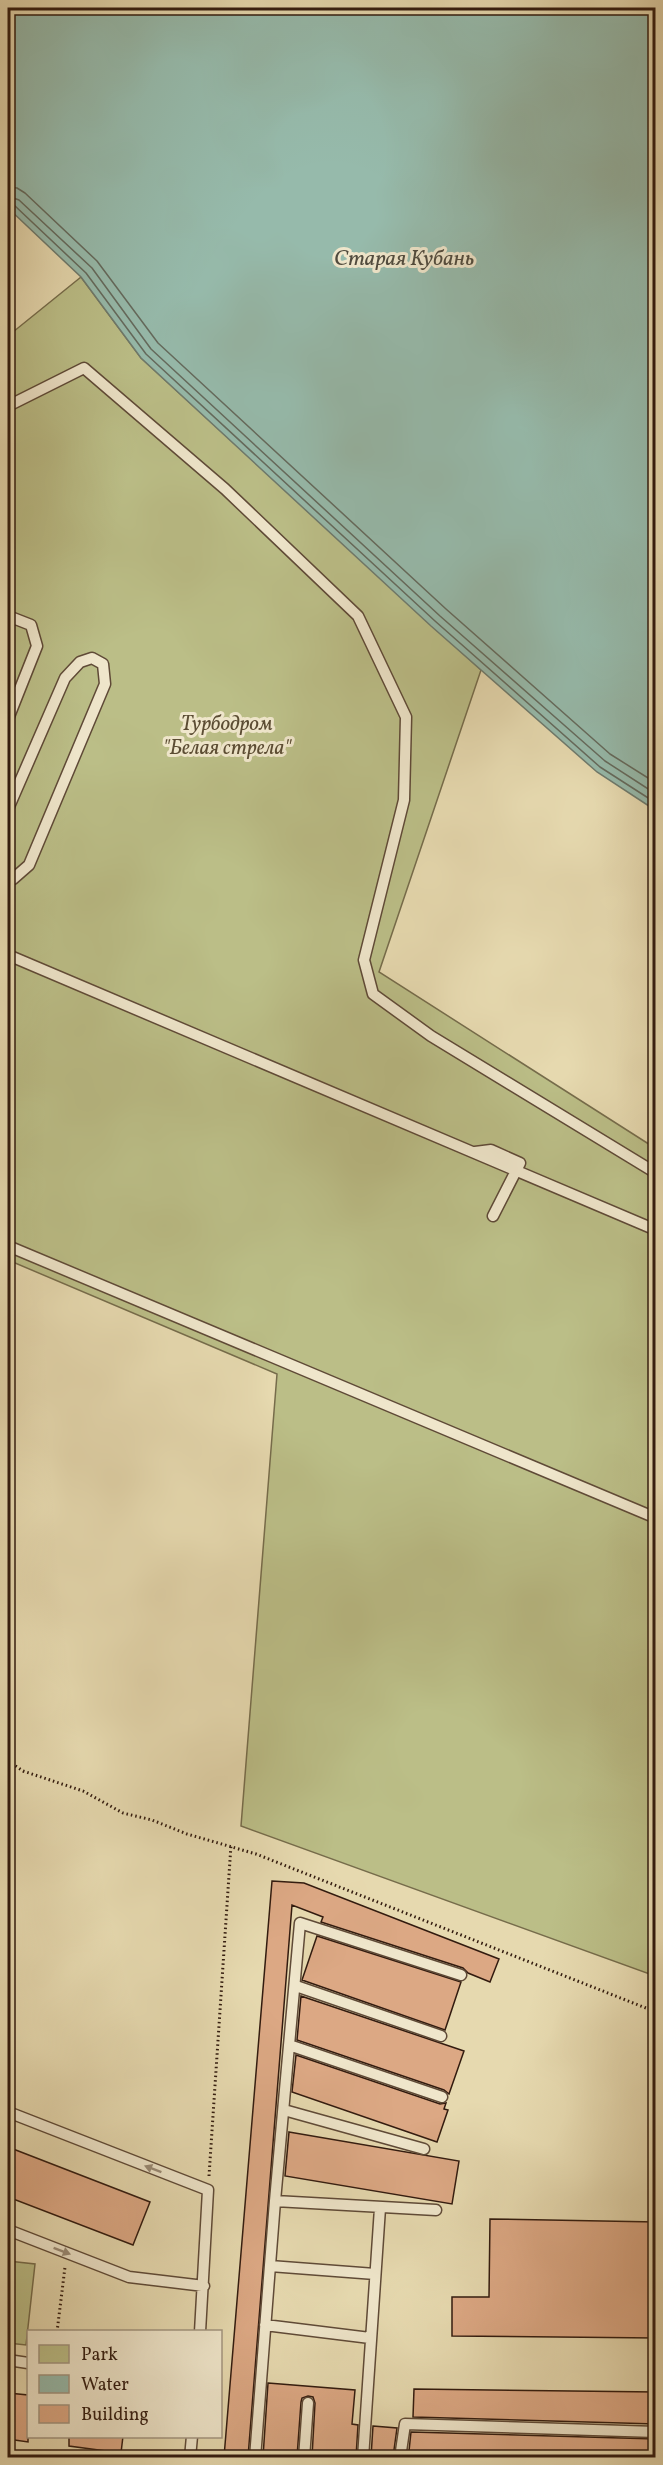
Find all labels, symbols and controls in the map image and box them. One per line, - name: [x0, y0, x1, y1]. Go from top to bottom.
- water label: Старая Кубань: [334, 244, 474, 275]
- park label: Турбодром "Белая стрела": [163, 710, 292, 763]
- one-way arrow: [144, 2164, 162, 2174]
- one-way arrow: [53, 2247, 71, 2257]
- legend: [27, 2330, 222, 2438]
- text: Park: [81, 2343, 118, 2368]
- text: Water: [81, 2373, 129, 2398]
- text: Building: [81, 2403, 149, 2428]

